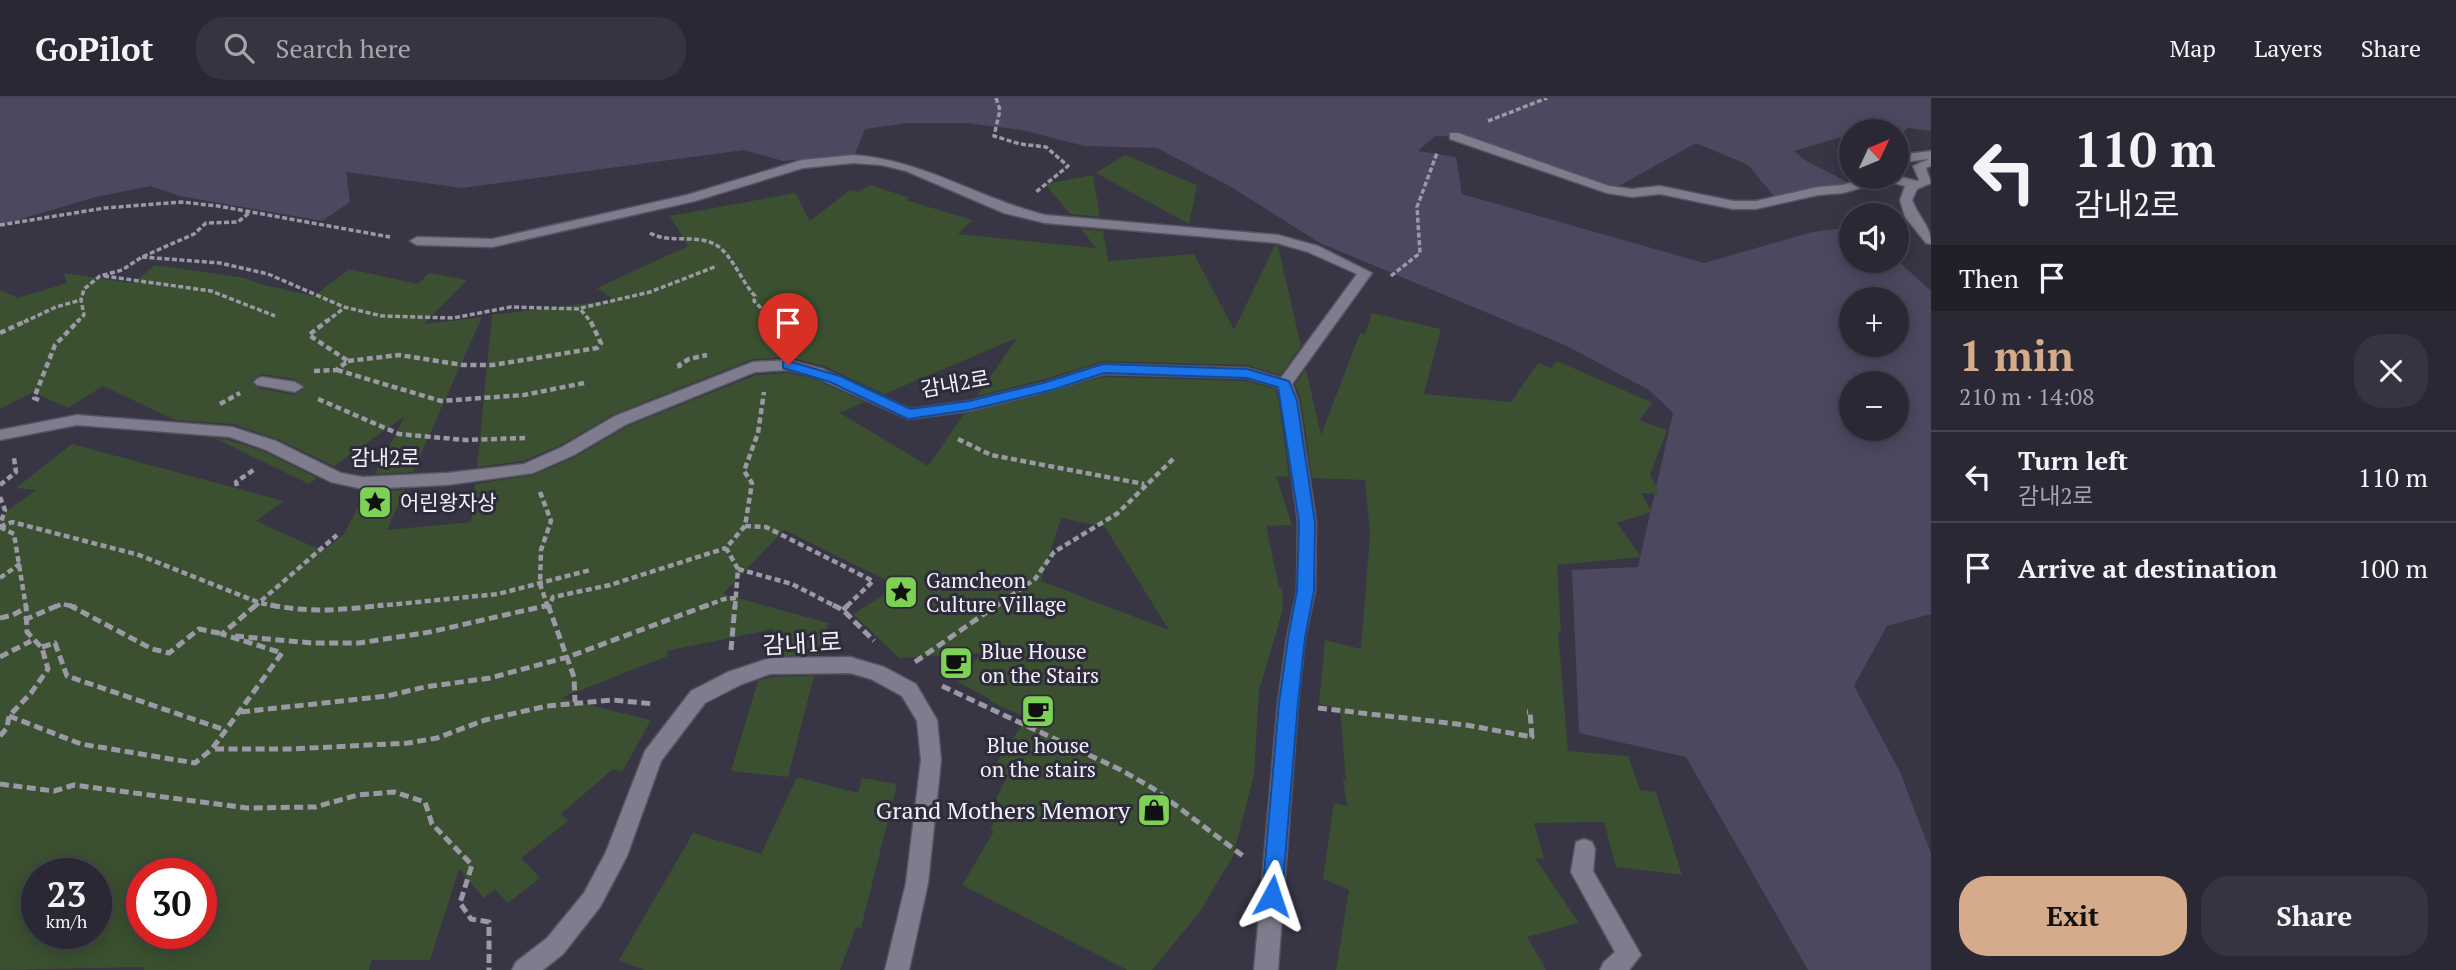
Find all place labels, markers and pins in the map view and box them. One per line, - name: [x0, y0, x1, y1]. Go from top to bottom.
- pin: [758, 293, 818, 365]
- place icon: 어린왕자상: [356, 483, 394, 521]
- place label: 어린왕자상: [400, 488, 497, 516]
- place label: Gamcheon Culture Village: [926, 566, 1066, 618]
- place icon: Gamcheon Culture Village: [882, 573, 920, 611]
- place label: Blue House on the Stairs: [981, 637, 1099, 689]
- cafe icon: Blue House on the Stairs: [937, 644, 975, 682]
- cafe icon: Blue house on the stairs: [1019, 692, 1057, 730]
- place label: Blue house on the stairs: [980, 731, 1096, 783]
- shop icon: Grand Mothers Memory: [1135, 791, 1173, 829]
- place label: Grand Mothers Memory: [876, 794, 1131, 826]

